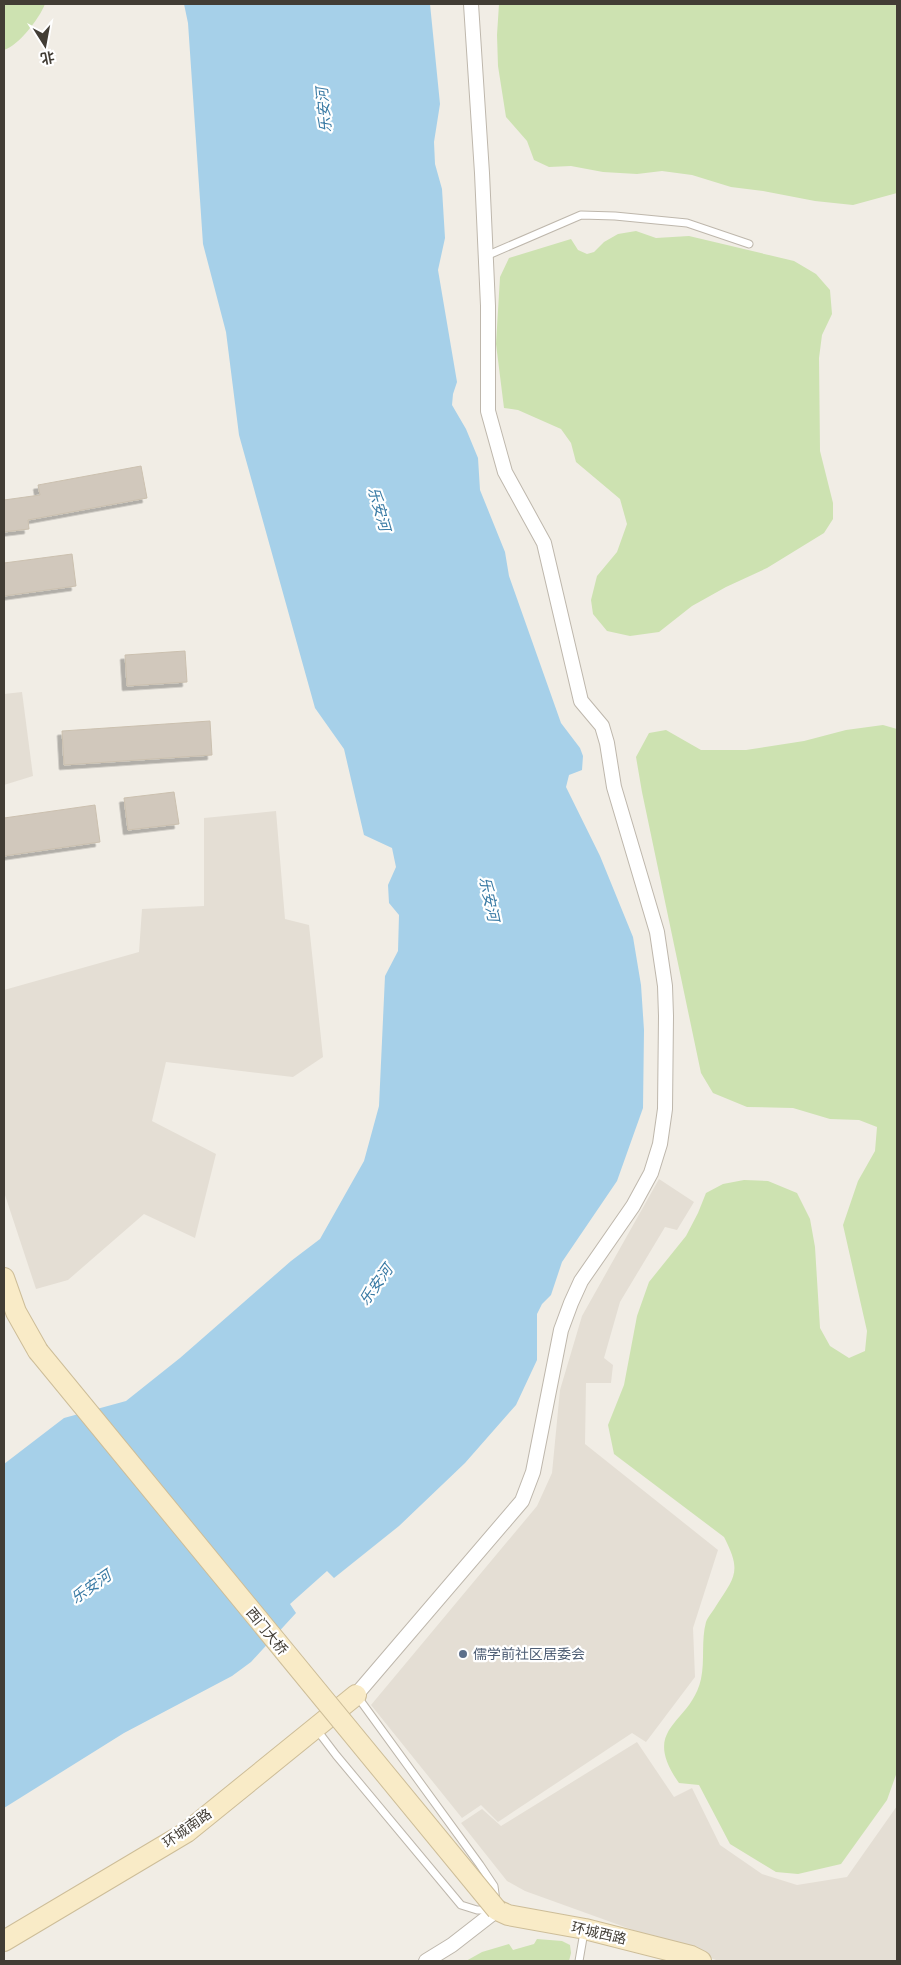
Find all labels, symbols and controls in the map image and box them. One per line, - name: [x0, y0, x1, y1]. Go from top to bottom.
- north arrow: [20, 20, 70, 70]
- text: 北: [39, 48, 56, 68]
- water label: 乐安河: [312, 84, 335, 133]
- water label: 乐安河: [364, 485, 396, 536]
- water label: 乐安河: [476, 875, 504, 926]
- water label: 乐安河: [355, 1258, 398, 1308]
- water label: 乐安河: [67, 1564, 117, 1607]
- street label: 西门大桥: [242, 1604, 292, 1658]
- place label: 儒学前社区居委会: [473, 1645, 585, 1663]
- marker: 儒学前社区居委会: [457, 1648, 469, 1660]
- street label: 环城南路: [159, 1805, 215, 1851]
- street label: 环城西路: [570, 1918, 628, 1948]

